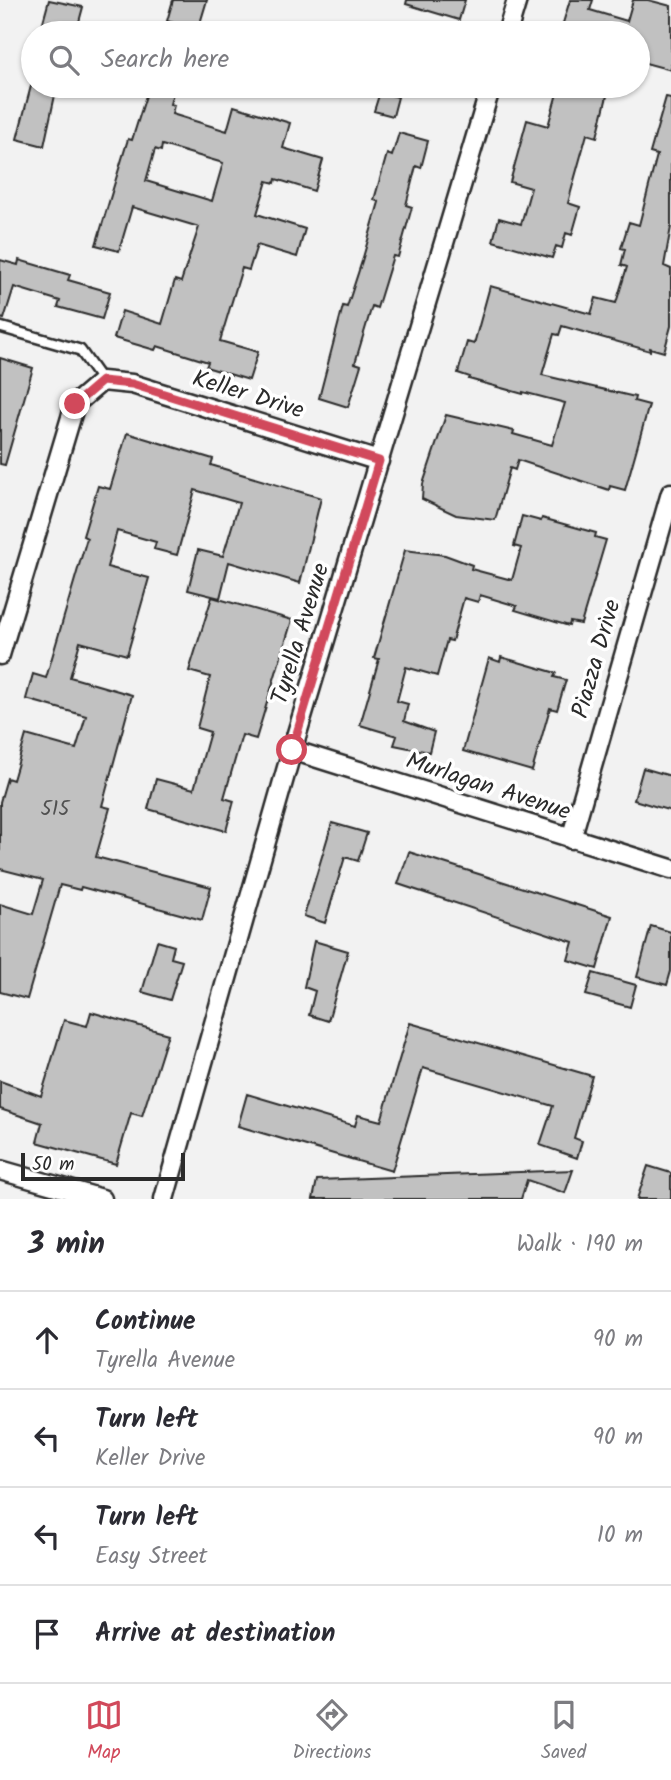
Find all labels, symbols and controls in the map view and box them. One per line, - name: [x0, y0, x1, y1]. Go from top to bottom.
- search box: [21, 21, 650, 98]
- text: Search here: [101, 39, 229, 81]
- icon: search: [45, 41, 83, 79]
- street label: Keller Drive: [187, 360, 309, 431]
- route end: [59, 388, 90, 419]
- street label: Tyrella Avenue: [261, 558, 341, 710]
- street label: Piazza Drive: [561, 595, 633, 723]
- route start: [276, 734, 307, 765]
- street label: Murlagan Avenue: [401, 742, 576, 832]
- house number: 515: [40, 793, 71, 826]
- scale bar: [21, 1150, 186, 1182]
- text: 50 m: [32, 1150, 74, 1180]
- text: 3 min: [28, 1221, 105, 1269]
- text: Walk · 190 m: [516, 1227, 643, 1263]
- text: Continue: [95, 1301, 196, 1343]
- icon: ahead: [28, 1321, 66, 1359]
- text: 90 m: [593, 1322, 643, 1358]
- text: Tyrella Avenue: [95, 1343, 235, 1379]
- text: Turn left: [95, 1399, 198, 1441]
- icon: left: [28, 1419, 66, 1457]
- text: 90 m: [593, 1420, 643, 1456]
- text: Keller Drive: [95, 1441, 205, 1477]
- text: Turn left: [95, 1497, 198, 1539]
- icon: left: [28, 1517, 66, 1555]
- text: 10 m: [597, 1518, 643, 1554]
- text: Easy Street: [95, 1539, 207, 1575]
- text: Arrive at destination: [95, 1613, 335, 1655]
- icon: arrive: [28, 1615, 66, 1653]
- tab: Map: [85, 1696, 123, 1768]
- tab: Directions: [293, 1696, 371, 1768]
- tab: Saved: [541, 1696, 586, 1768]

